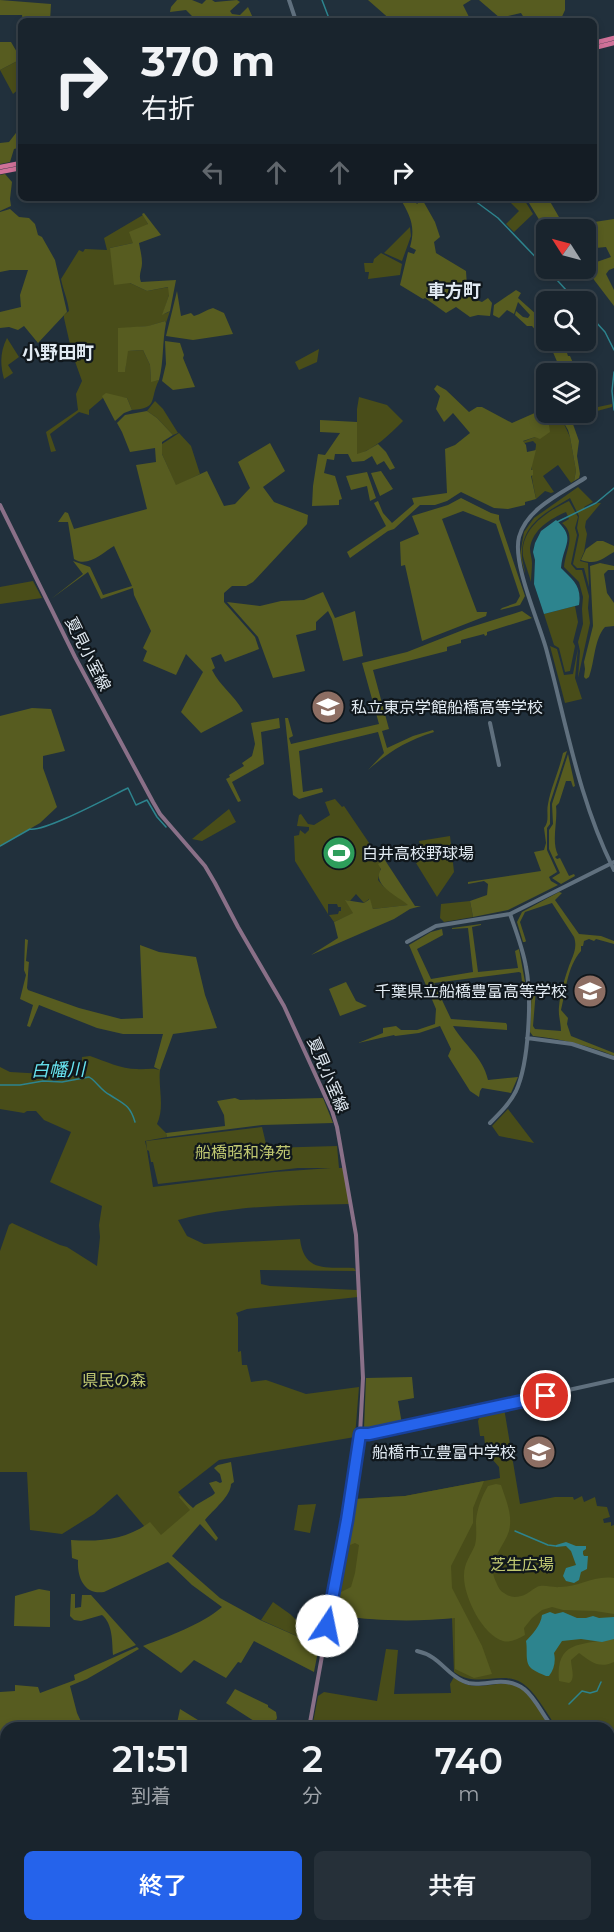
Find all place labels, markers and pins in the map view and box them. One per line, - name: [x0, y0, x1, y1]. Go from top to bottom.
- school or university icon: 私立東京学館船橋高等学校: [310, 689, 346, 725]
- place label: 私立東京学館船橋高等学校: [351, 698, 543, 717]
- sports icon: 白井高校野球場: [321, 835, 357, 871]
- place label: 白井高校野球場: [362, 844, 474, 863]
- school or university icon: 千葉県立船橋豊富高等学校: [572, 973, 608, 1009]
- place label: 千葉県立船橋豊富高等学校: [375, 982, 567, 1001]
- pin: [520, 1370, 571, 1421]
- school or university icon: 船橋市立豊富中学校: [521, 1434, 557, 1470]
- place label: 船橋市立豊富中学校: [372, 1443, 516, 1462]

